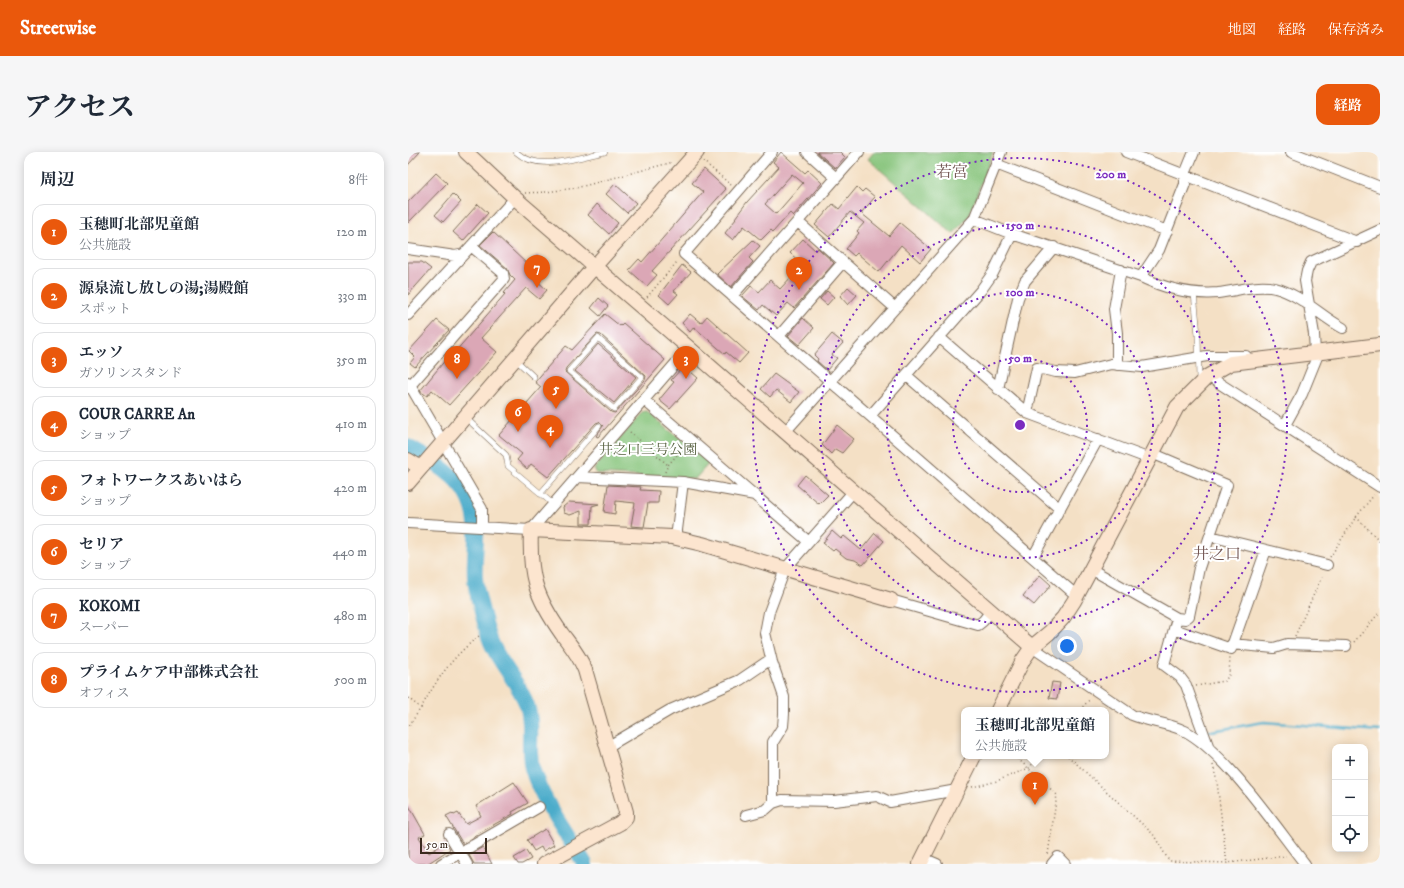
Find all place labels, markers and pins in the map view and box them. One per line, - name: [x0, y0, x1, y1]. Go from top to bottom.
- pin: 7: [524, 255, 550, 288]
- pin: 2: [786, 257, 812, 290]
- pin: 8: [444, 346, 470, 379]
- pin: 3: [673, 346, 699, 379]
- pin: 5: [543, 376, 569, 409]
- pin: 6: [505, 399, 531, 432]
- pin: 4: [537, 415, 563, 448]
- centre of rings: [1013, 418, 1027, 432]
- pin: 1: [1022, 772, 1048, 805]

